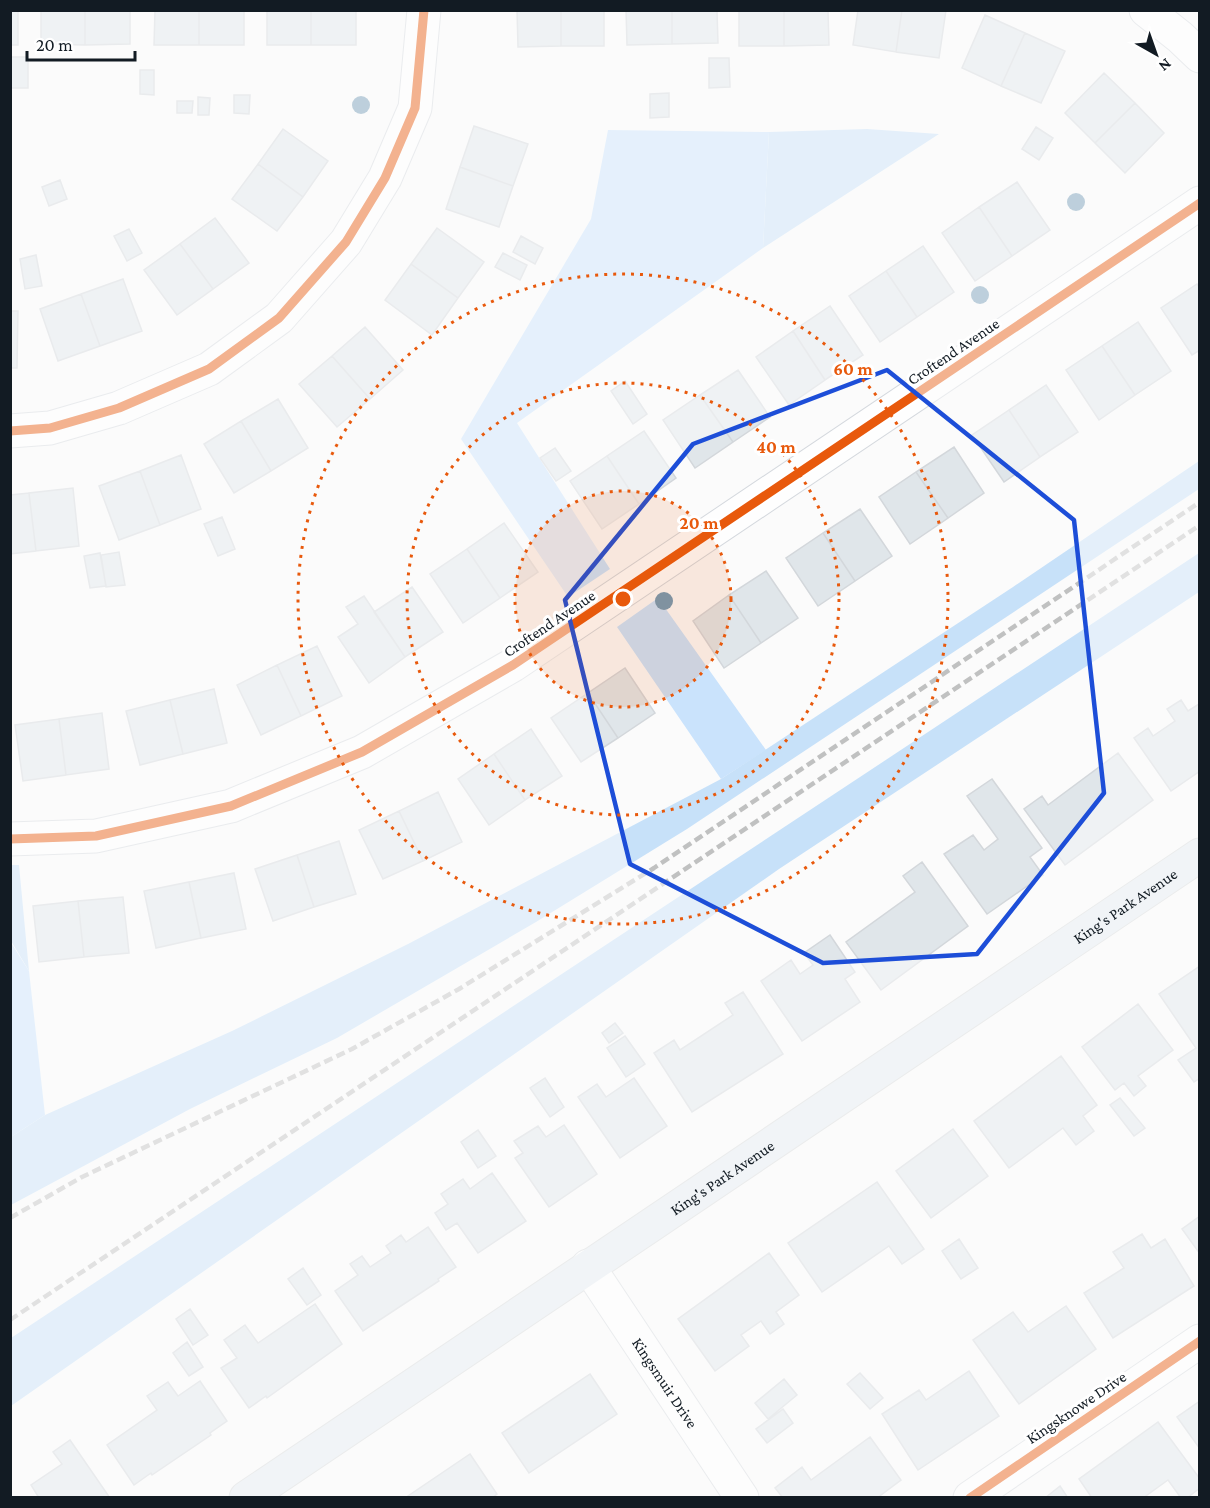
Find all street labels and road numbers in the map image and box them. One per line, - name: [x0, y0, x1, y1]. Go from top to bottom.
- street label: Croftend Avenue: [904, 315, 1002, 388]
- street label: Croftend Avenue: [500, 587, 598, 660]
- street label: King's Park Avenue: [1070, 865, 1180, 947]
- street label: King's Park Avenue: [667, 1137, 777, 1219]
- street label: Kingsmuir Drive: [629, 1335, 701, 1431]
- street label: Kingsknowe Drive: [1023, 1368, 1130, 1448]

